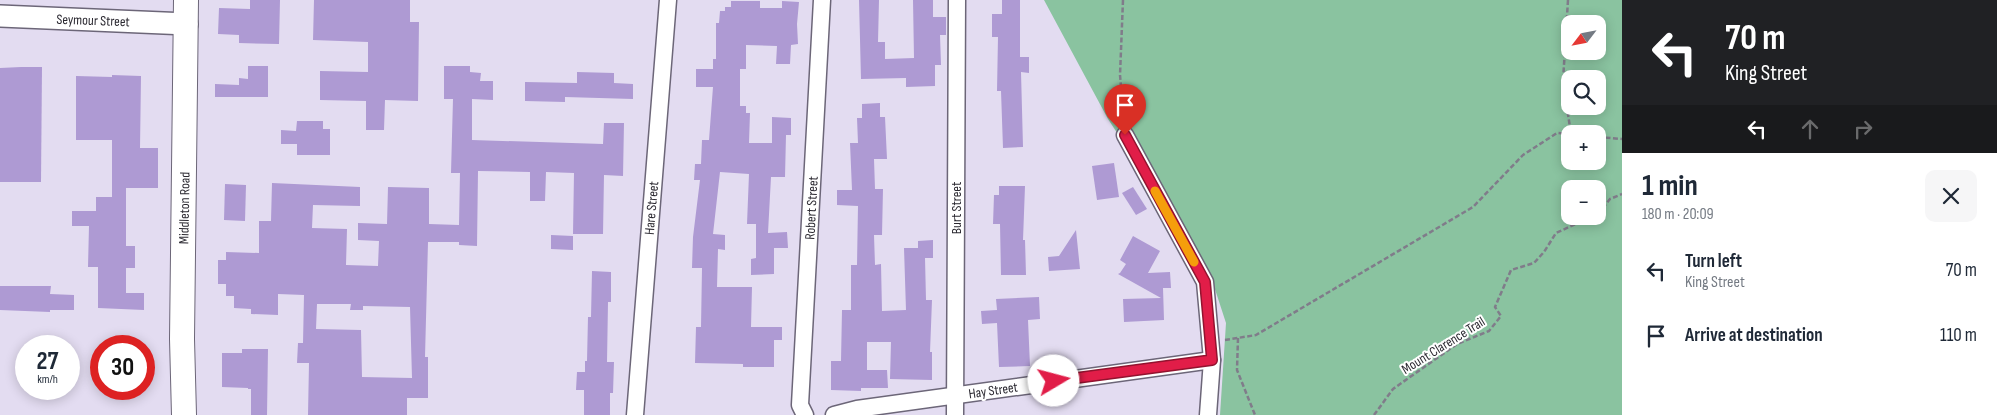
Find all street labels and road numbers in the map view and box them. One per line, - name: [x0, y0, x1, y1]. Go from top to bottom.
- street label: Seymour Street: [56, 11, 130, 30]
- street label: Middleton Road: [175, 172, 194, 244]
- street label: Robert Street: [801, 176, 822, 240]
- street label: Hare Street: [641, 181, 662, 236]
- street label: Burt Street: [948, 182, 965, 234]
- street label: Mount Clarence Trail: [1398, 313, 1488, 378]
- street label: Hay Street: [967, 379, 1019, 402]

